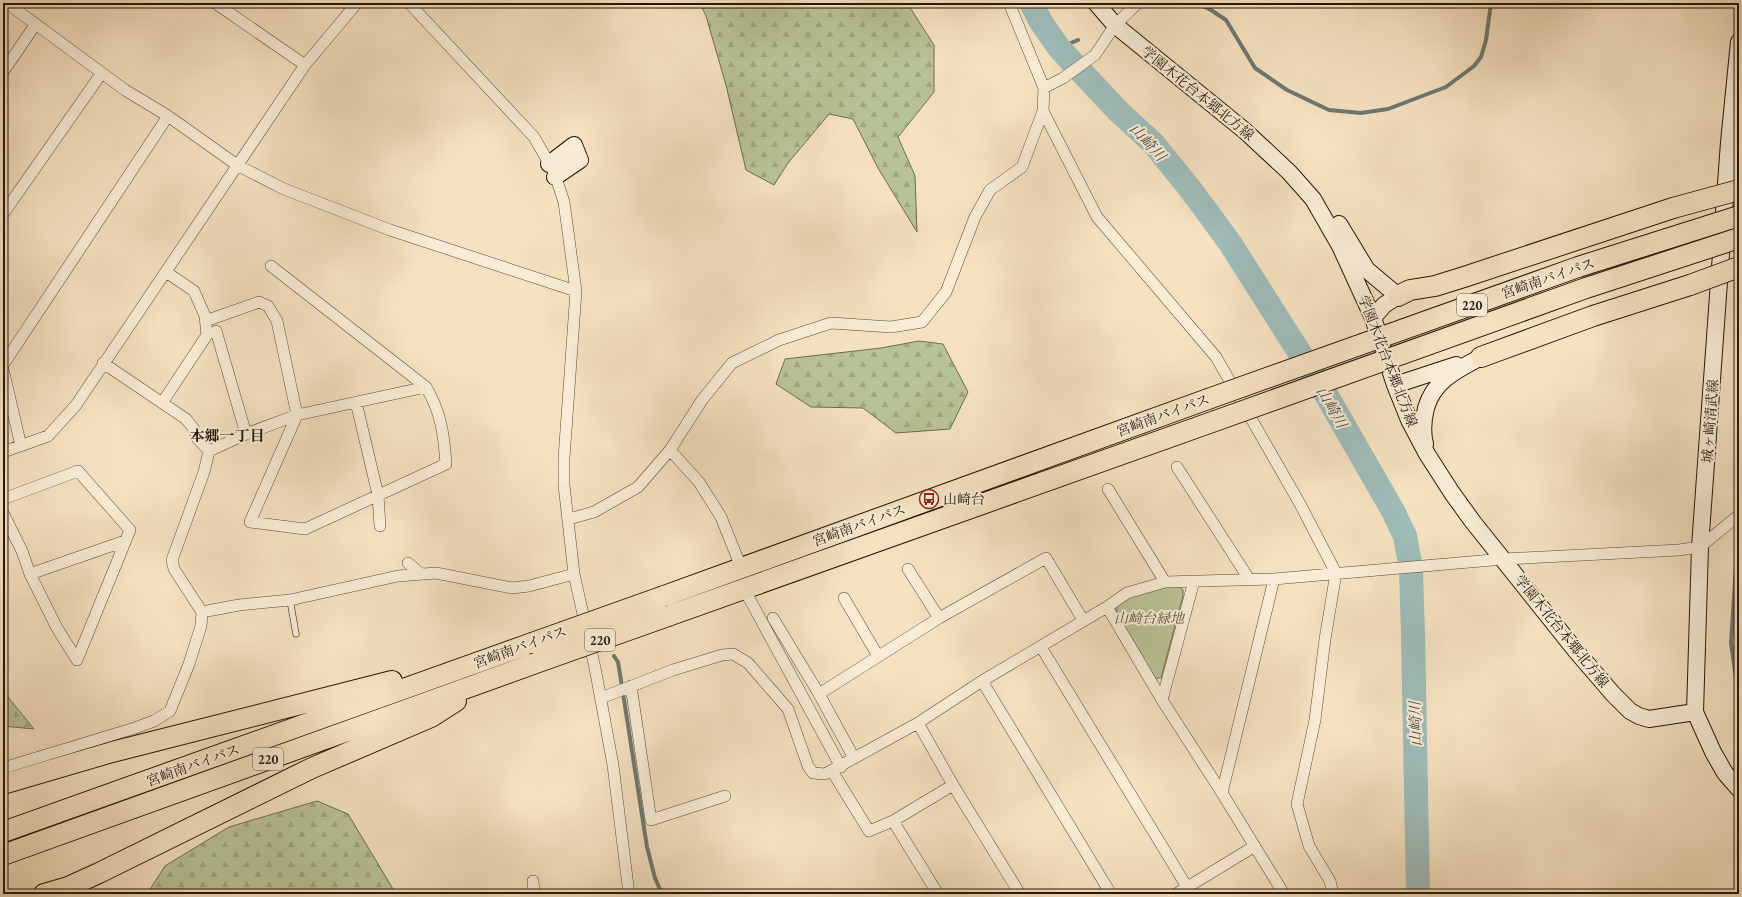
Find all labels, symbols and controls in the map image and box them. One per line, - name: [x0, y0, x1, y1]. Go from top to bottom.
- street label: 学園木花台本郷北方線: [1138, 42, 1258, 144]
- water label: 山崎川: [1126, 119, 1172, 166]
- street label: 宮崎南バイパス: [1499, 254, 1597, 302]
- street label: 学園木花台本郷北方線: [1355, 292, 1421, 430]
- road number: 220: [1457, 294, 1487, 316]
- street label: 城ヶ崎清武線: [1698, 378, 1722, 464]
- water label: 山崎川: [1313, 383, 1352, 433]
- street label: 宮崎南バイパス: [1114, 390, 1212, 440]
- district label: 本郷一丁目: [189, 426, 265, 445]
- bus stop icon: 山崎台: [918, 488, 940, 510]
- place label: 山崎台: [943, 490, 985, 508]
- street label: 宮崎南バイパス: [810, 500, 908, 550]
- street label: 学園木花台本郷北方線: [1511, 571, 1613, 691]
- park label: 山崎台緑地: [1114, 609, 1186, 627]
- street label: 宮崎南バイパス: [471, 622, 569, 672]
- road number: 220: [585, 629, 615, 651]
- water label: 山崎川: [1405, 699, 1425, 747]
- street label: 宮崎南バイパス: [144, 740, 242, 790]
- road number: 220: [253, 748, 283, 770]

